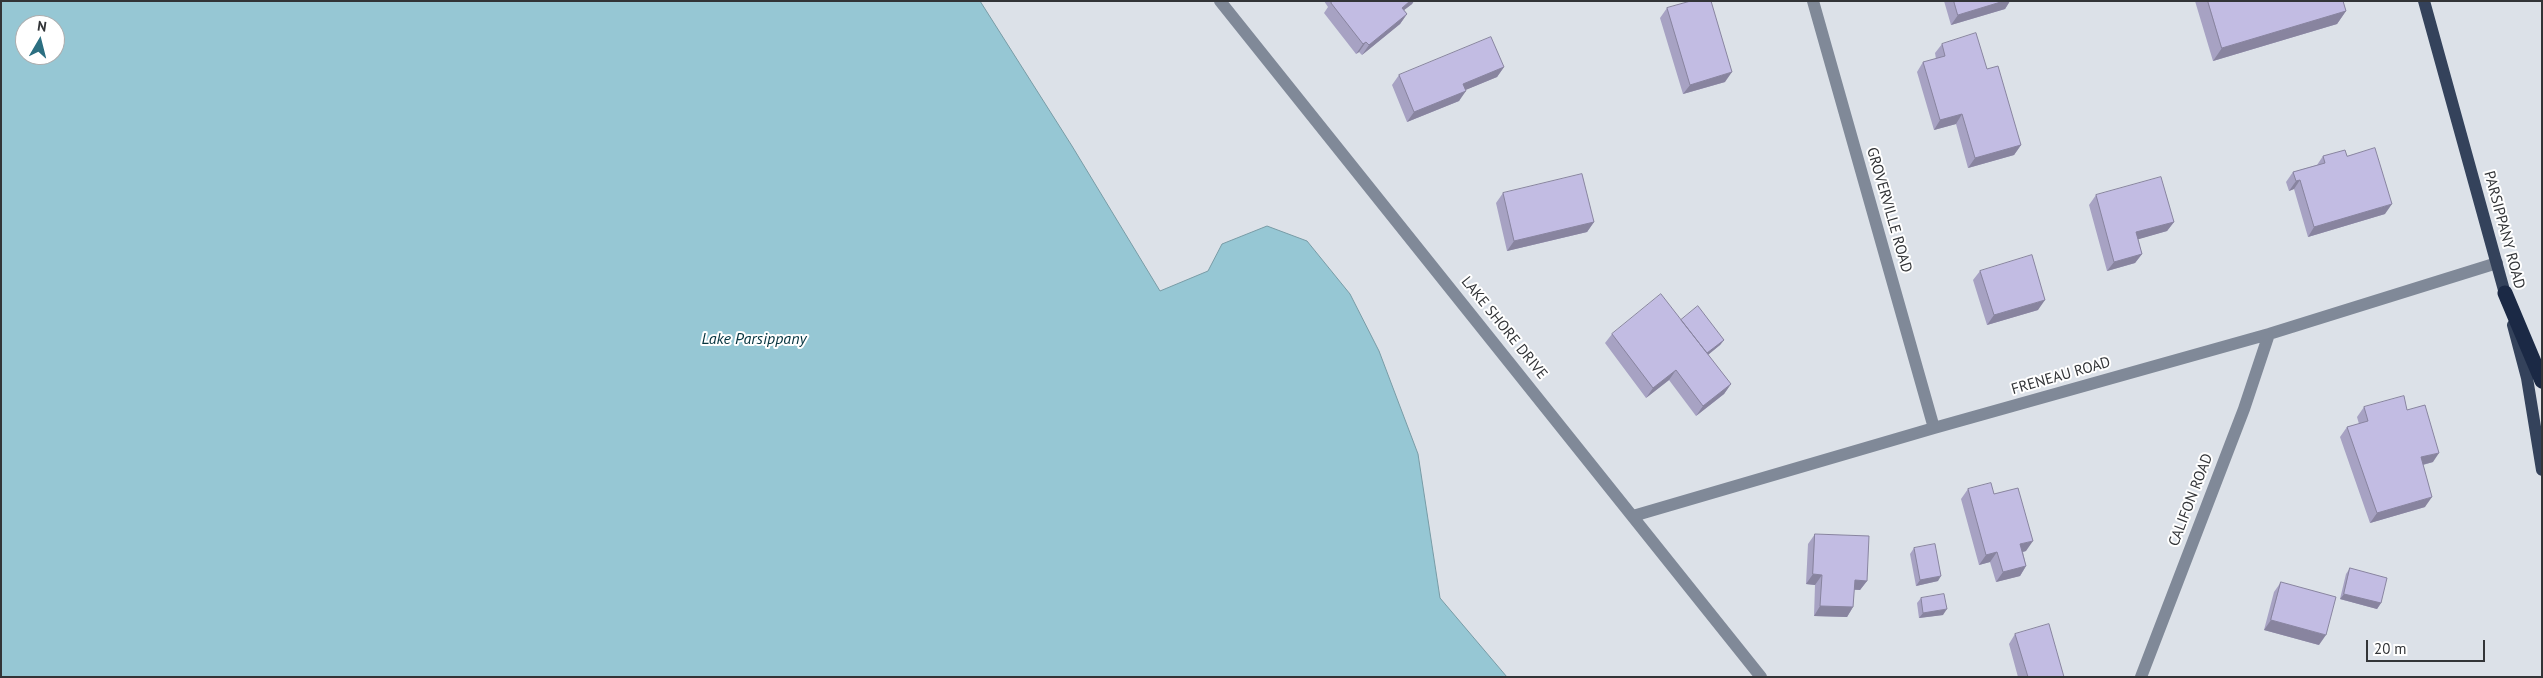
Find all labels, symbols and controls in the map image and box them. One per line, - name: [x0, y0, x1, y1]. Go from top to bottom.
- north arrow: [15, 15, 65, 65]
- text: N: [36, 17, 48, 36]
- street label: GROVERVILLE ROAD: [1863, 145, 1915, 275]
- street label: PARSIPPANY ROAD: [2480, 169, 2528, 291]
- street label: LAKE SHORE DRIVE: [1457, 273, 1551, 383]
- water label: Lake Parsippany: [701, 329, 807, 349]
- street label: FRENEAU ROAD: [2009, 353, 2113, 399]
- street label: CALIFON ROAD: [2165, 451, 2217, 549]
- scale bar: [2368, 630, 2487, 662]
- text: 20 m: [2374, 639, 2407, 658]

